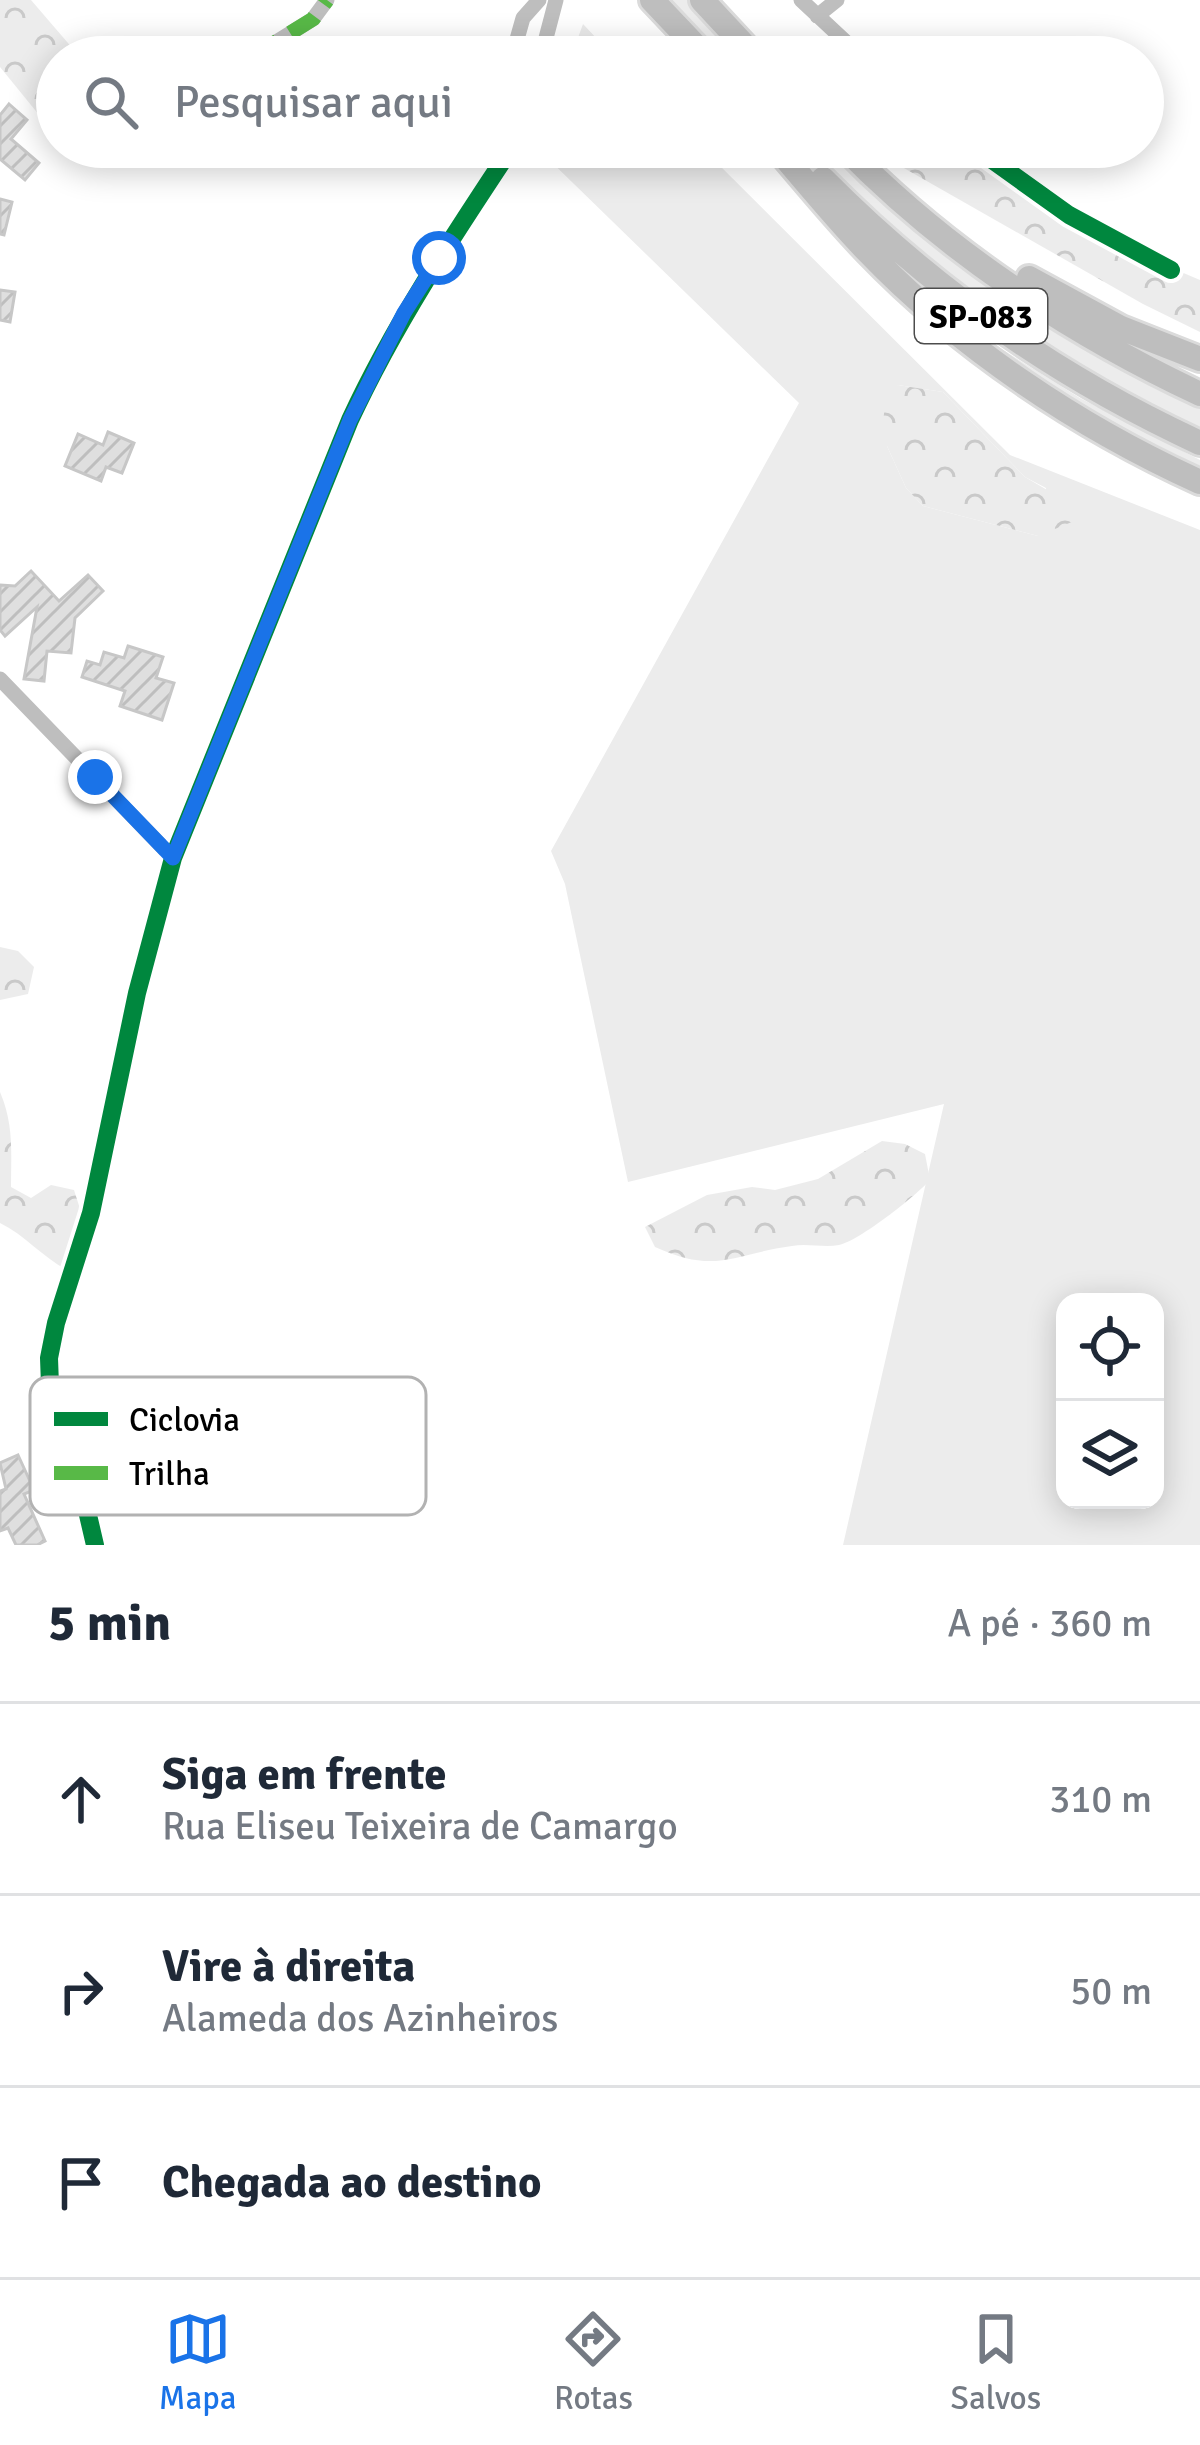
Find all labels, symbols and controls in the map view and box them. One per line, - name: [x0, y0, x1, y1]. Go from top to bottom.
- search box: [36, 36, 1164, 168]
- icon: search: [78, 69, 144, 135]
- text: Pesquisar aqui: [174, 75, 453, 130]
- route start: [412, 231, 466, 285]
- road number: SP-083: [915, 289, 1047, 343]
- route end: [68, 750, 122, 804]
- map controls: [1056, 1293, 1164, 1509]
- button: locate: [1056, 1293, 1164, 1401]
- legend: [30, 1377, 426, 1515]
- text: Ciclovia: [129, 1400, 240, 1441]
- button: layers: [1056, 1401, 1164, 1509]
- text: Trilha: [129, 1454, 210, 1495]
- text: 5 min: [48, 1592, 171, 1655]
- text: A pé · 360 m: [948, 1599, 1152, 1647]
- text: Siga em frente: [162, 1747, 447, 1802]
- icon: ahead: [48, 1766, 114, 1832]
- text: 310 m: [1049, 1775, 1152, 1823]
- text: Rua Eliseu Teixeira de Camargo: [162, 1802, 678, 1850]
- text: Vire à direita: [162, 1939, 415, 1994]
- icon: right: [48, 1958, 114, 2024]
- text: 50 m: [1070, 1967, 1152, 2015]
- text: Alameda dos Azinheiros: [162, 1994, 558, 2042]
- icon: arrive: [48, 2150, 114, 2216]
- text: Chegada ao destino: [162, 2155, 542, 2210]
- tab: Mapa: [159, 2306, 236, 2419]
- tab: Rotas: [554, 2306, 633, 2419]
- tab: Salvos: [951, 2306, 1041, 2419]

